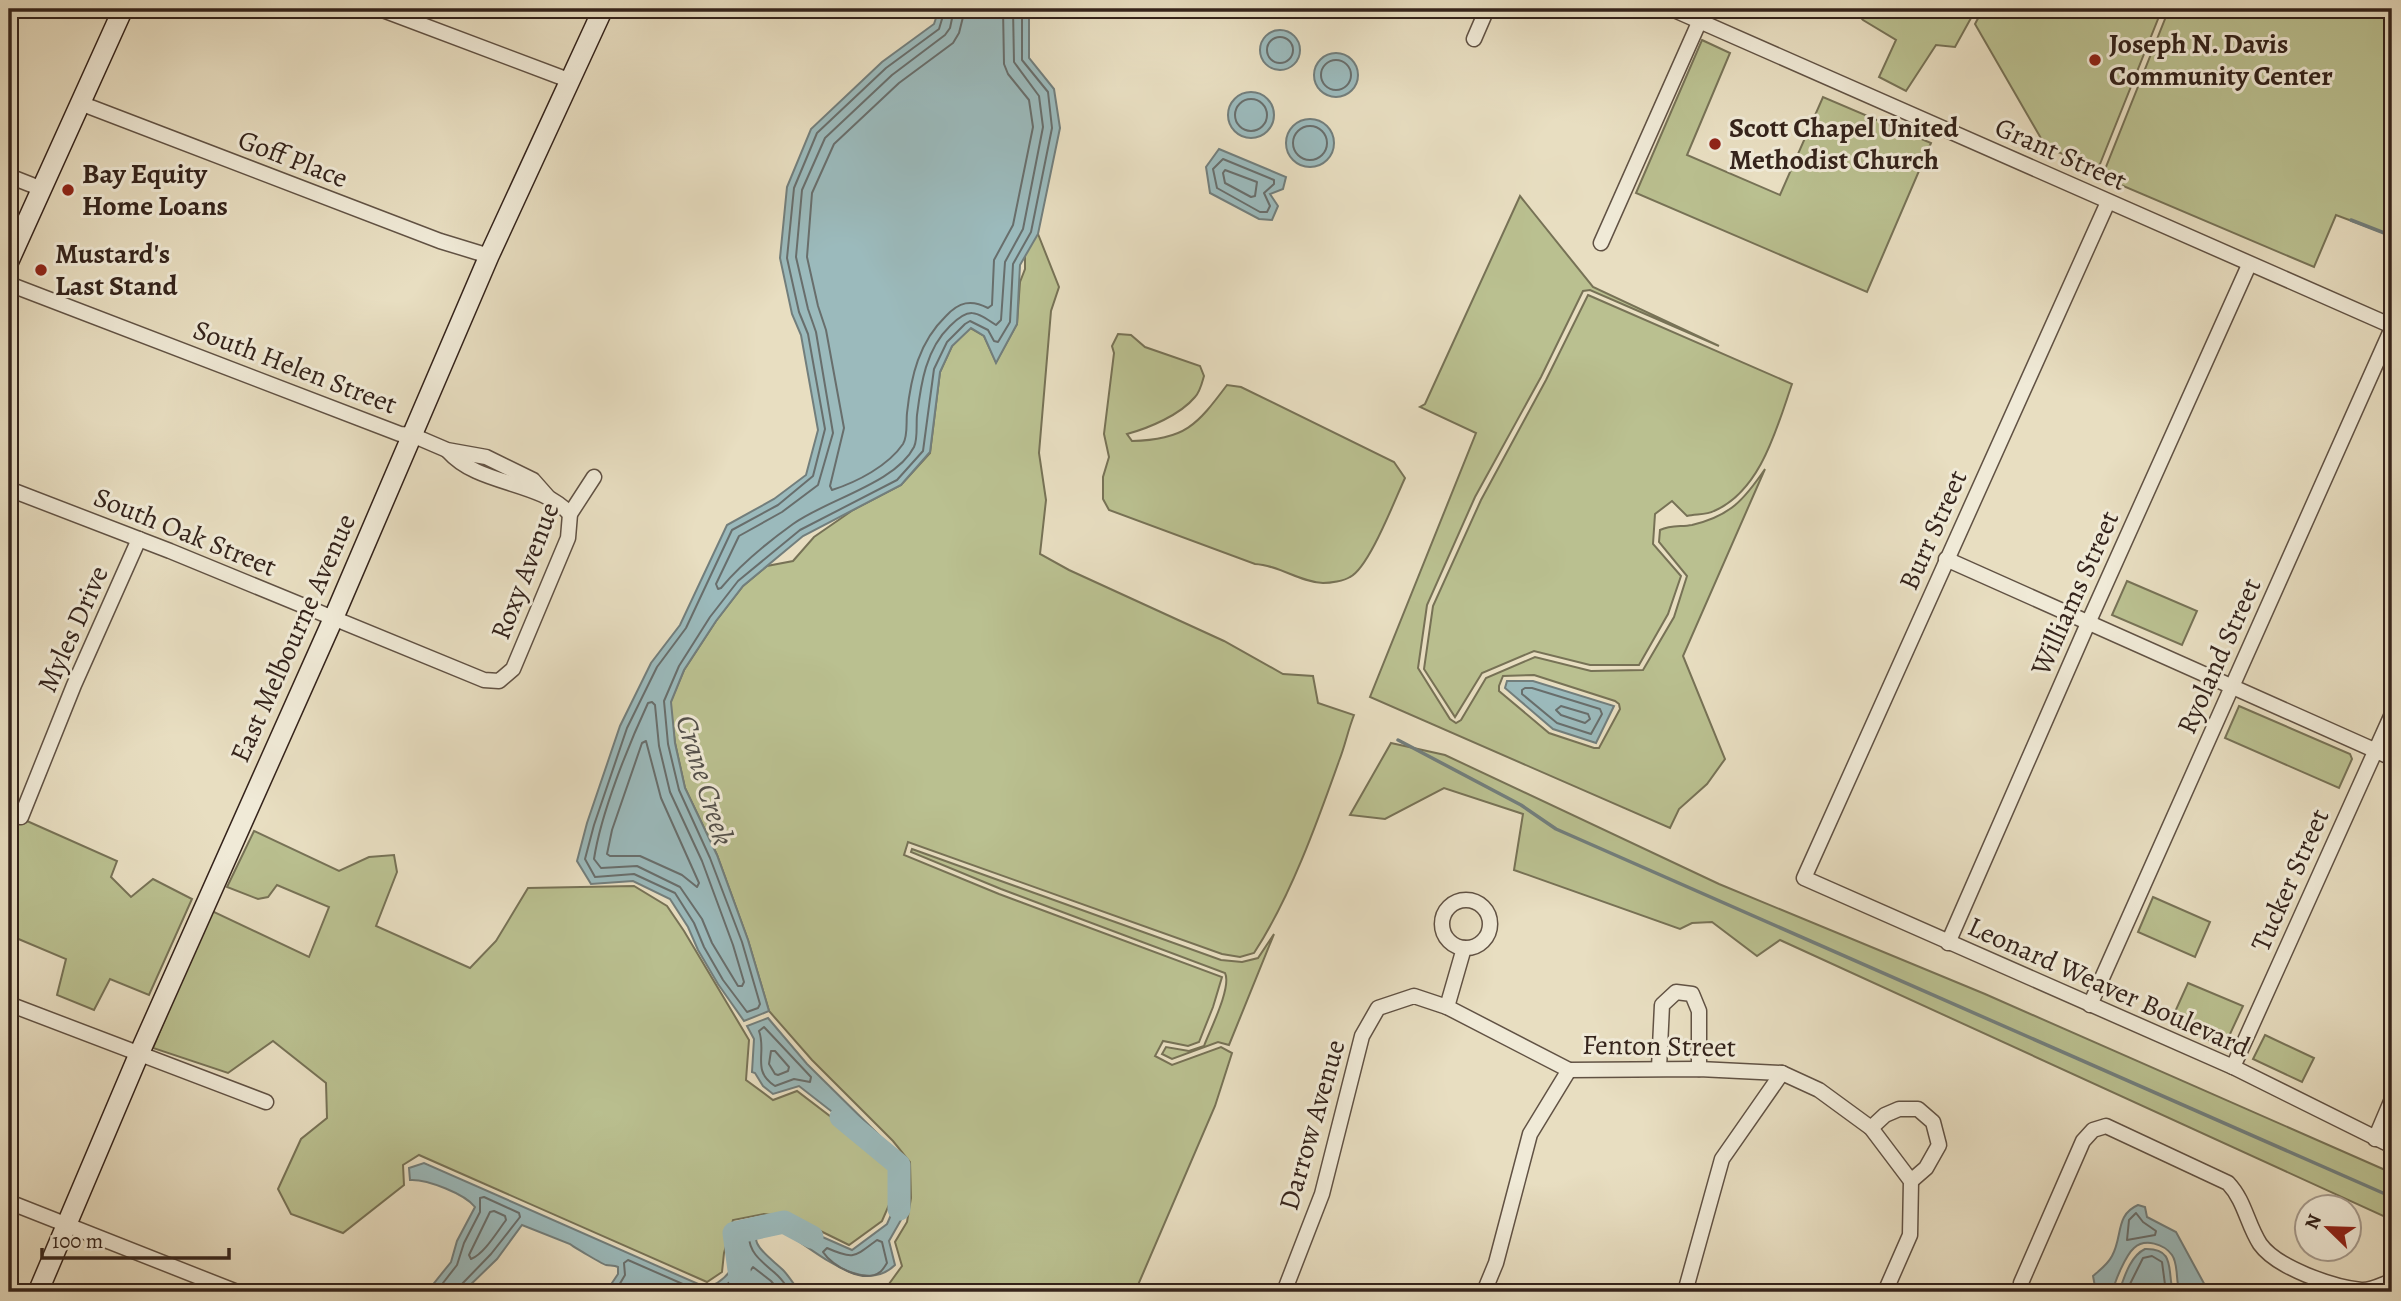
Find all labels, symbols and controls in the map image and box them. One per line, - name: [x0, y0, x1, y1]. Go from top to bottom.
- place label: Joseph N. Davis Community Center: [2109, 25, 2333, 95]
- marker: Joseph N. Davis Community Center: [2087, 52, 2103, 68]
- street label: Grant Street: [1989, 108, 2133, 200]
- place label: Scott Chapel United Methodist Church: [1729, 109, 1960, 179]
- street label: Goff Place: [233, 121, 353, 197]
- marker: Scott Chapel United Methodist Church: [1707, 136, 1723, 152]
- place label: Bay Equity Home Loans: [82, 155, 228, 225]
- marker: Bay Equity Home Loans: [60, 182, 76, 198]
- place label: Mustard's Last Stand: [55, 235, 179, 305]
- marker: Mustard's Last Stand: [33, 262, 49, 278]
- street label: South Helen Street: [188, 311, 402, 423]
- street label: Burr Street: [1890, 464, 1976, 596]
- street label: South Oak Street: [88, 478, 282, 586]
- street label: Roxy Avenue: [481, 497, 569, 645]
- street label: Williams Street: [2021, 505, 2128, 682]
- street label: East Melbourne Avenue: [221, 508, 365, 768]
- street label: Myles Drive: [28, 560, 118, 698]
- street label: Ryoland Street: [2168, 572, 2270, 740]
- water label: Crane Creek: [666, 710, 744, 850]
- street label: Tucker Street: [2242, 803, 2338, 957]
- street label: Leonard Weaver Boulevard: [1962, 908, 2257, 1067]
- street label: Fenton Street: [1582, 1026, 1736, 1066]
- street label: Darrow Avenue: [1269, 1035, 1355, 1215]
- north arrow: [2292, 1192, 2362, 1262]
- text: N: [2299, 1210, 2328, 1233]
- scale bar: [42, 1217, 229, 1261]
- text: 100 m: [52, 1227, 103, 1255]

